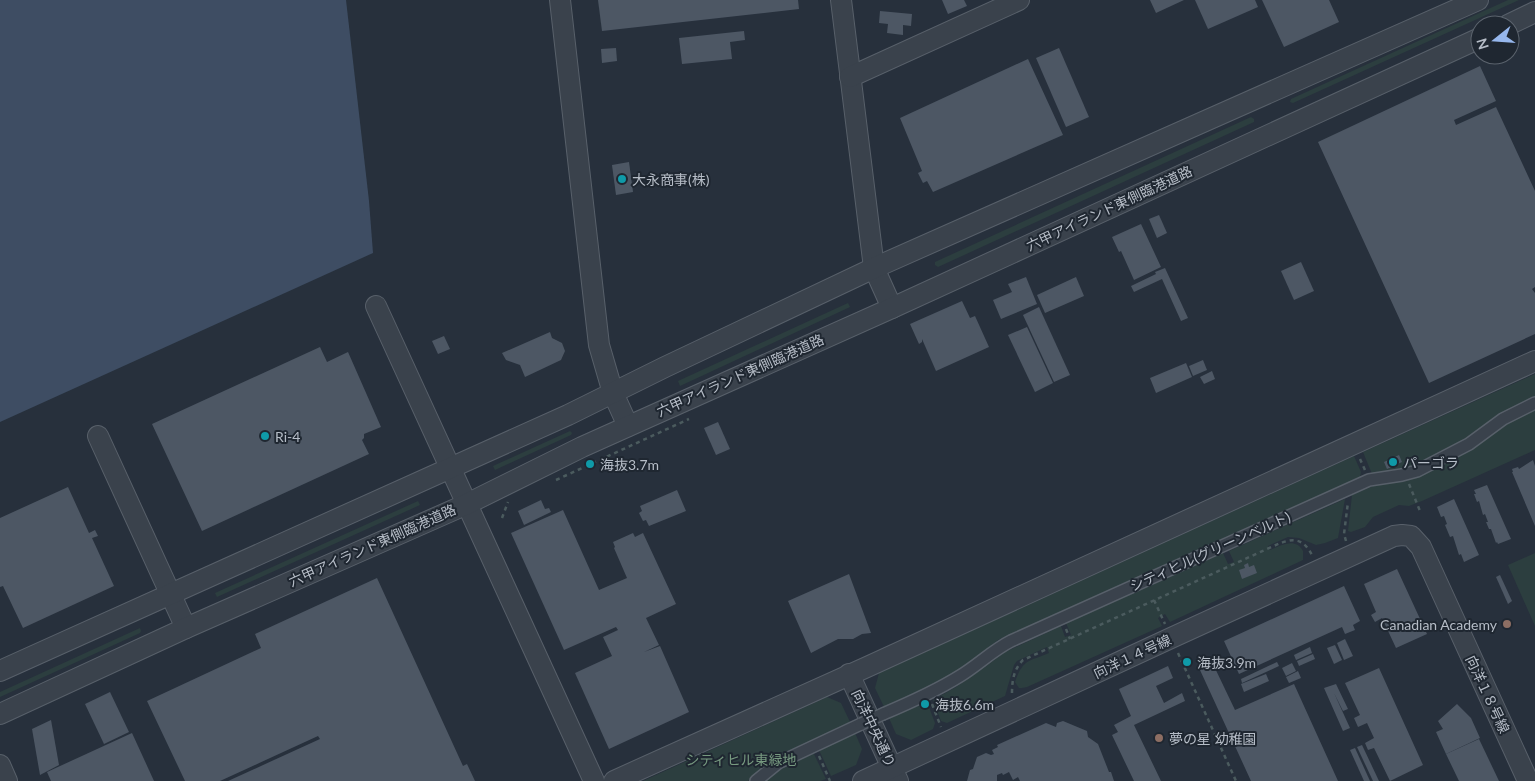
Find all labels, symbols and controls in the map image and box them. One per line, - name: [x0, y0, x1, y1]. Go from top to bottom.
- north arrow: [1470, 15, 1520, 65]
- text: N: [1472, 36, 1492, 52]
- street label: 六甲アイランド東側臨港道路: [1023, 162, 1195, 254]
- place label: 大永商事(株): [632, 171, 710, 188]
- marker: 大永商事(株): [616, 173, 628, 185]
- street label: 六甲アイランド東側臨港道路: [654, 330, 826, 420]
- place label: Ri-4: [275, 428, 300, 445]
- marker: Ri-4: [259, 430, 271, 442]
- place label: パーゴラ: [1403, 454, 1459, 471]
- place label: 海抜3.7m: [600, 456, 659, 473]
- marker: パーゴラ: [1387, 456, 1399, 468]
- marker: 海抜3.7m: [584, 458, 596, 470]
- street label: 六甲アイランド東側臨港道路: [286, 500, 458, 590]
- street label: シティヒル(グリーンベルト): [1127, 508, 1293, 594]
- place label: Canadian Academy: [1380, 616, 1498, 633]
- marker: Canadian Academy: [1501, 618, 1513, 630]
- street label: 向洋１４号線: [1090, 631, 1174, 681]
- street label: 向洋１８号線: [1463, 652, 1513, 736]
- place label: 海抜3.9m: [1197, 654, 1256, 671]
- marker: 海抜3.9m: [1181, 656, 1193, 668]
- street label: 向洋中央通り: [849, 686, 899, 770]
- place label: 海抜6.6m: [935, 696, 994, 713]
- marker: 海抜6.6m: [919, 698, 931, 710]
- place label: 夢の星 幼稚園: [1169, 730, 1257, 747]
- marker: 夢の星 幼稚園: [1153, 732, 1165, 744]
- park label: シティヒル東緑地: [685, 751, 797, 768]

